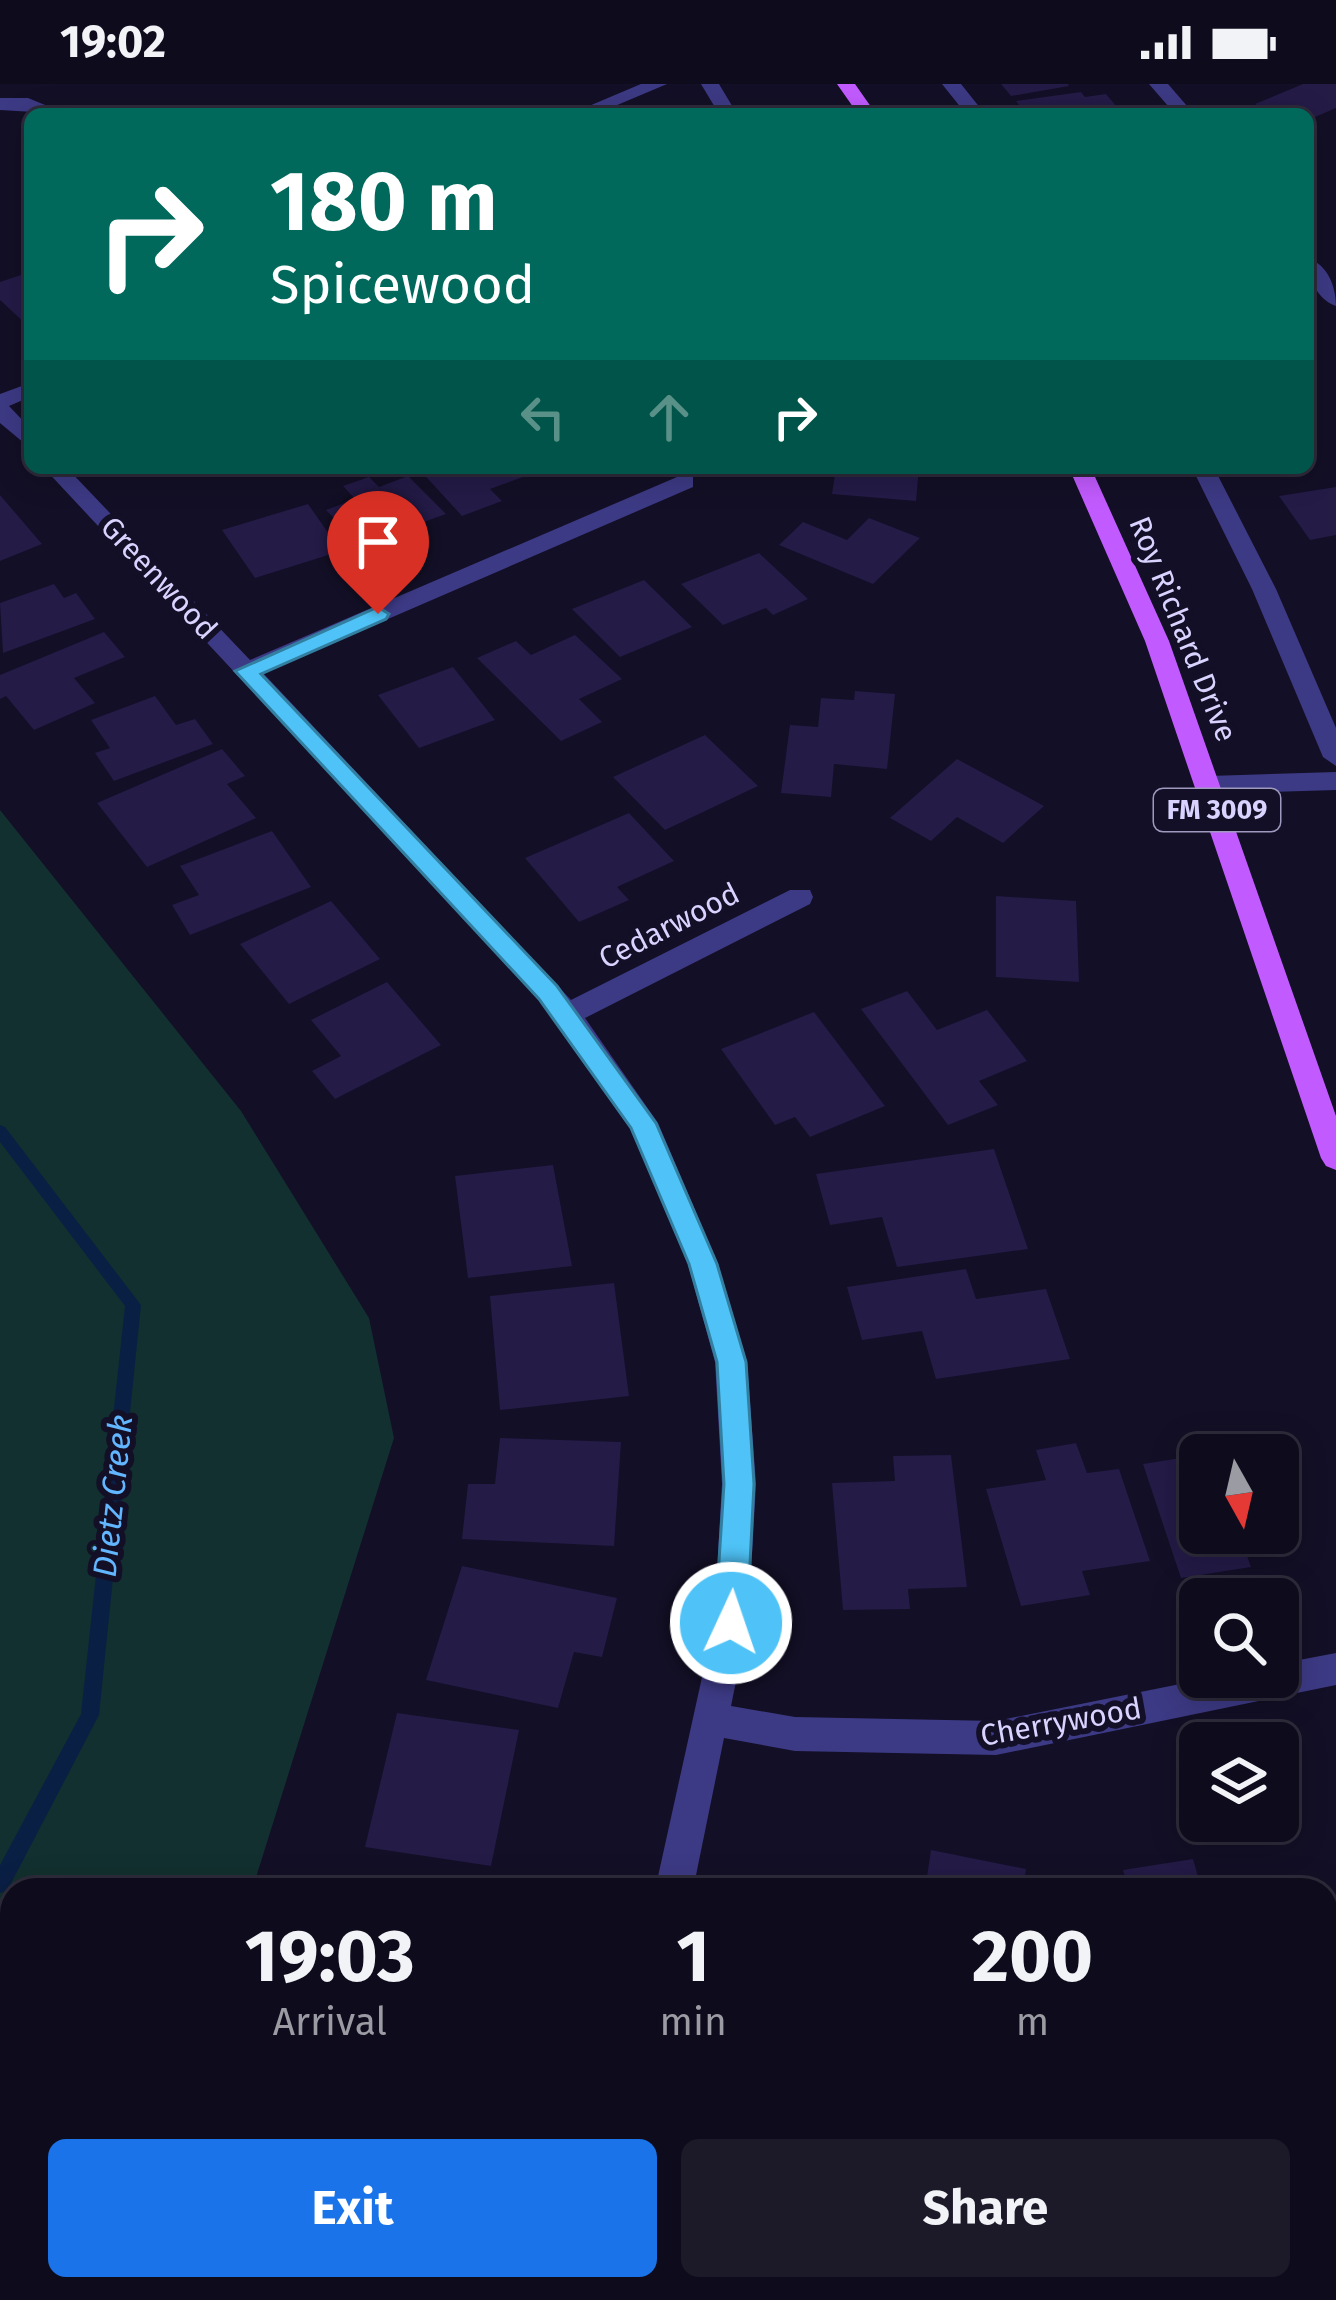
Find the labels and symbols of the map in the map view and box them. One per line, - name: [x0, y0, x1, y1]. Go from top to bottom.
- pin: [327, 491, 429, 614]
- street label: Greenwood: [93, 509, 225, 647]
- street label: Roy Richard Drive: [1121, 511, 1245, 747]
- road number: FM 3009: [1154, 789, 1280, 831]
- street label: Cedarwood: [593, 875, 745, 977]
- water label: Dietz Creek: [85, 1413, 141, 1579]
- north arrow: [1179, 1434, 1299, 1554]
- position arrow: [668, 1560, 794, 1686]
- street label: Cherrywood: [978, 1690, 1144, 1754]

